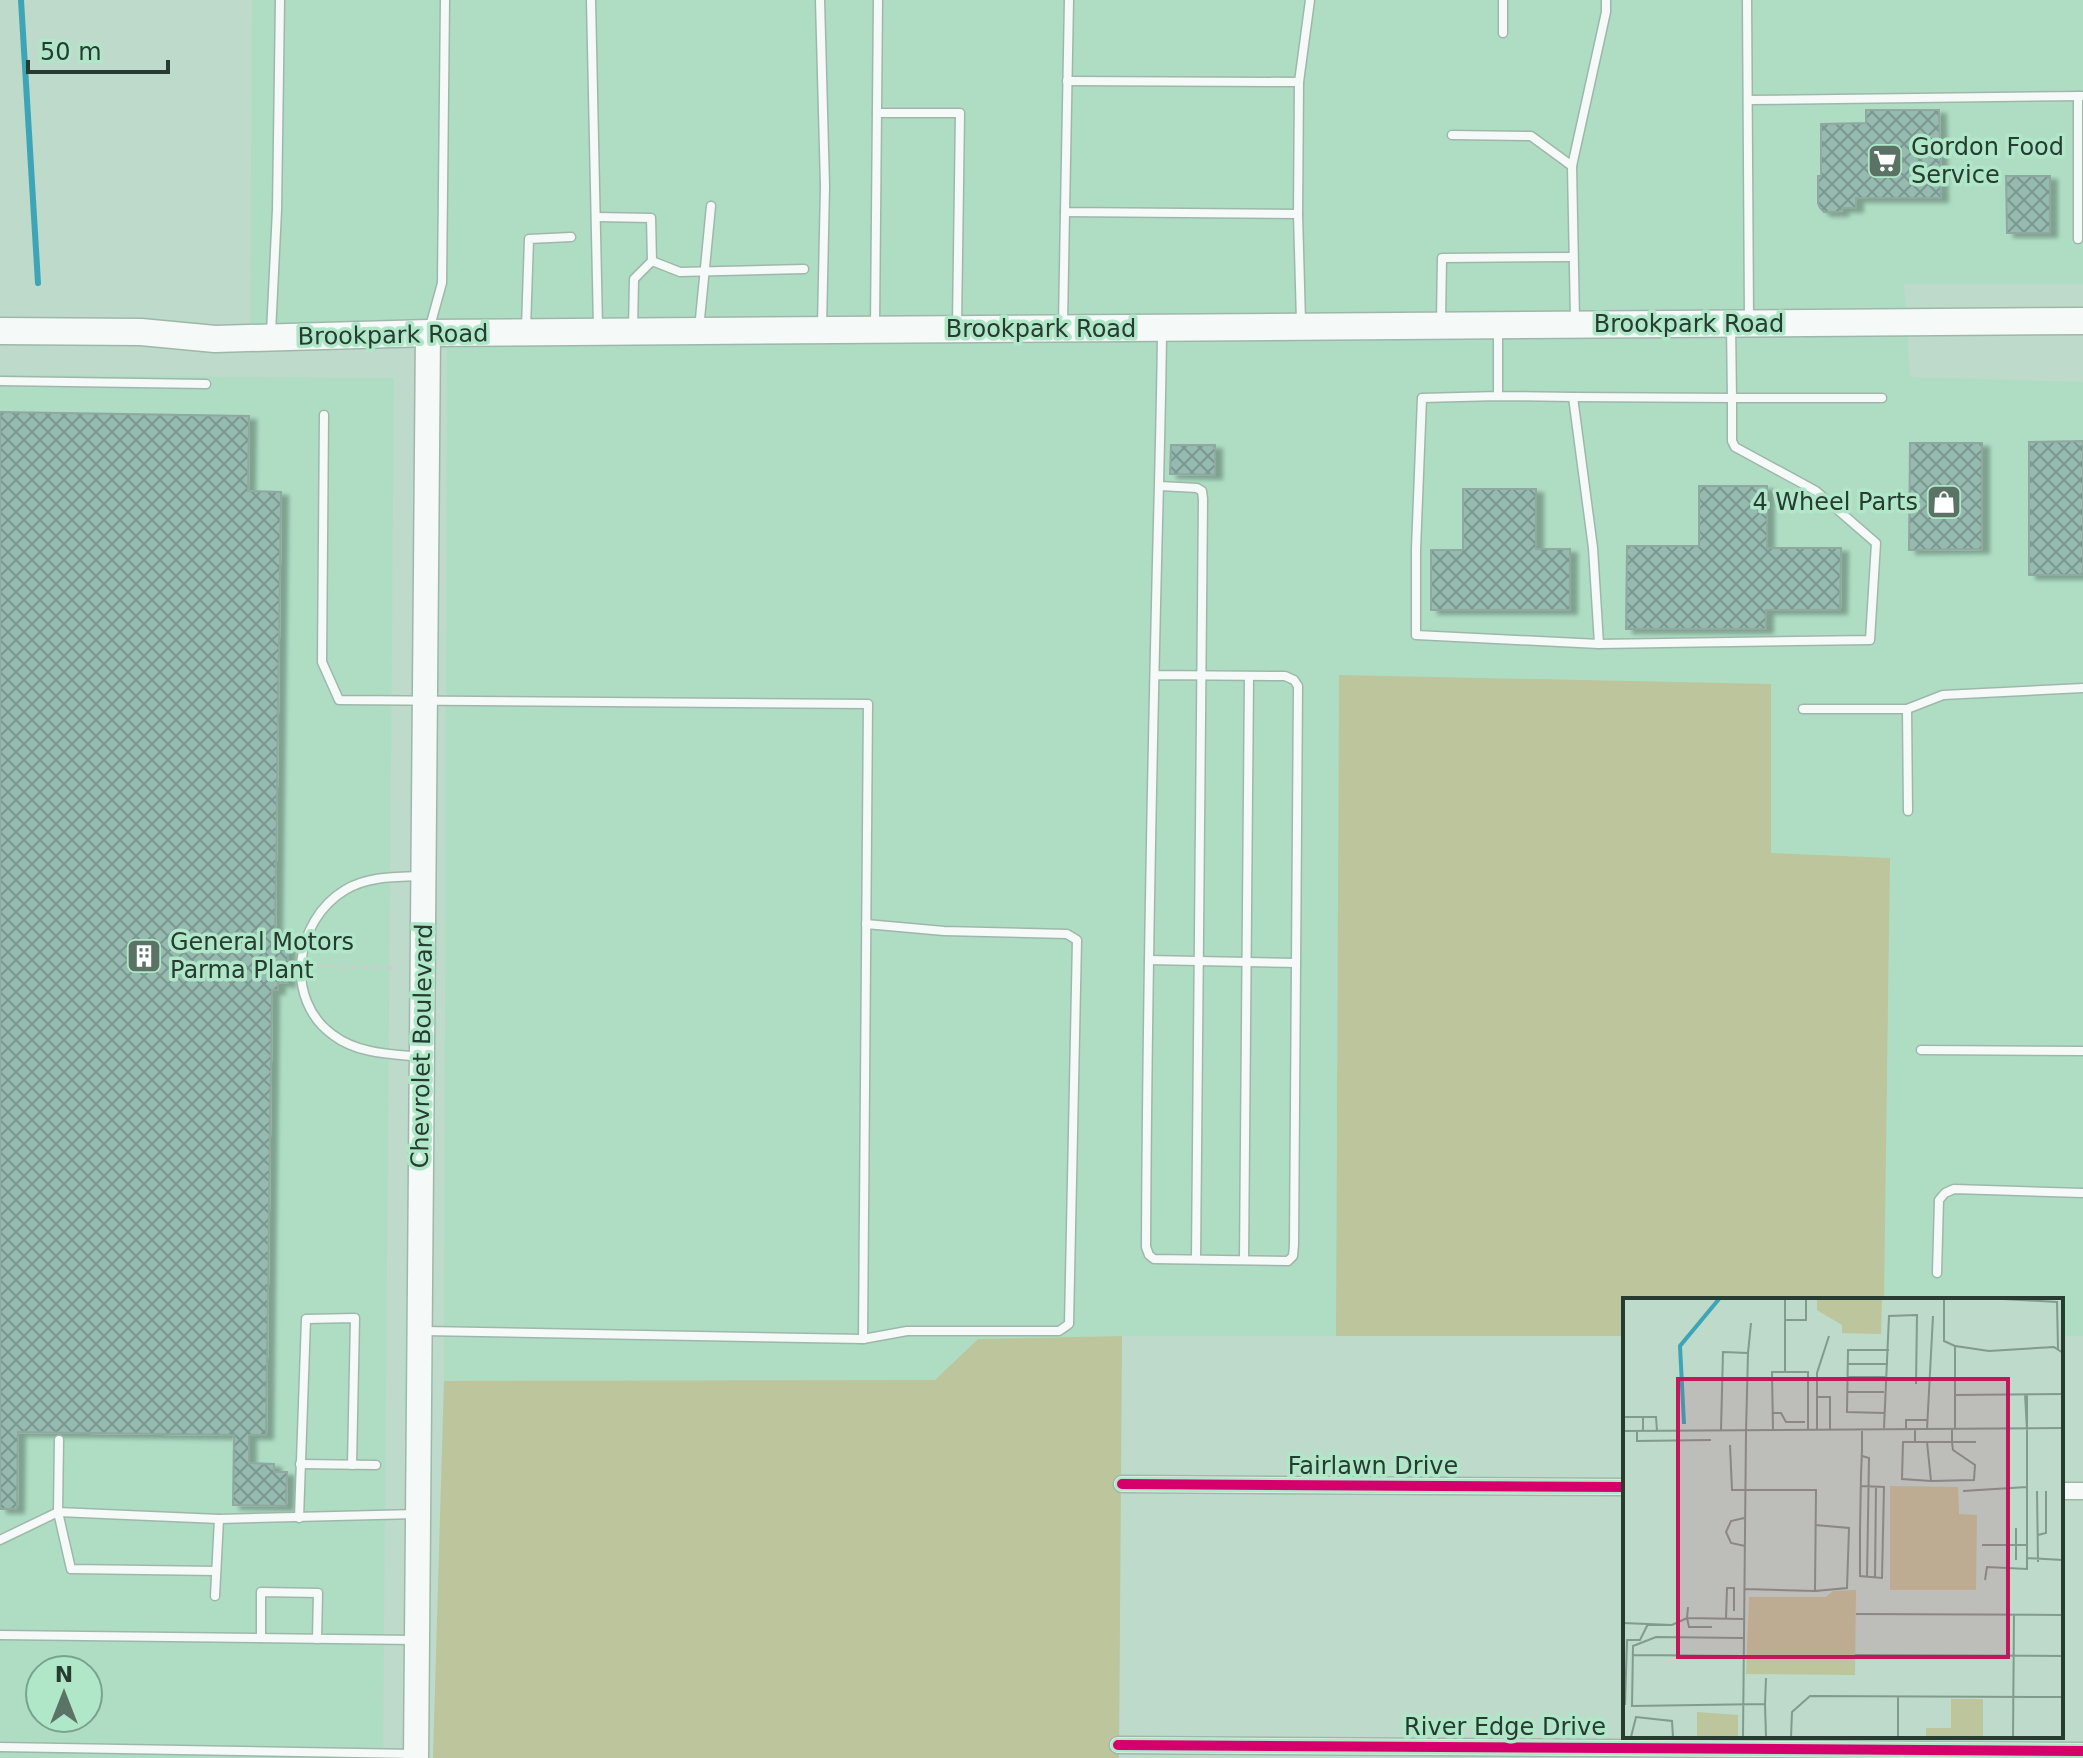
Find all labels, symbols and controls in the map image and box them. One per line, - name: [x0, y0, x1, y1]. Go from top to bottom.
- scale bar: [28, 24, 168, 74]
- text: 50 m: [40, 38, 102, 66]
- place label: Gordon Food Service: [1911, 133, 2064, 189]
- supermarket icon: Gordon Food Service: [1866, 142, 1904, 180]
- street label: Brookpark Road: [1594, 310, 1784, 338]
- street label: Brookpark Road: [946, 315, 1136, 343]
- street label: Brookpark Road: [297, 319, 489, 351]
- shop icon: 4 Wheel Parts: [1925, 483, 1963, 521]
- place label: 4 Wheel Parts: [1752, 488, 1918, 516]
- street label: Chevrolet Boulevard: [406, 923, 438, 1169]
- place label: General Motors Parma Plant: [170, 928, 354, 984]
- building icon: General Motors Parma Plant: [125, 937, 163, 975]
- inset map: [1623, 1298, 2063, 1738]
- street label: Fairlawn Drive: [1288, 1452, 1458, 1480]
- north arrow: [24, 1654, 104, 1734]
- text: N: [55, 1662, 73, 1687]
- street label: River Edge Drive: [1404, 1713, 1606, 1741]

